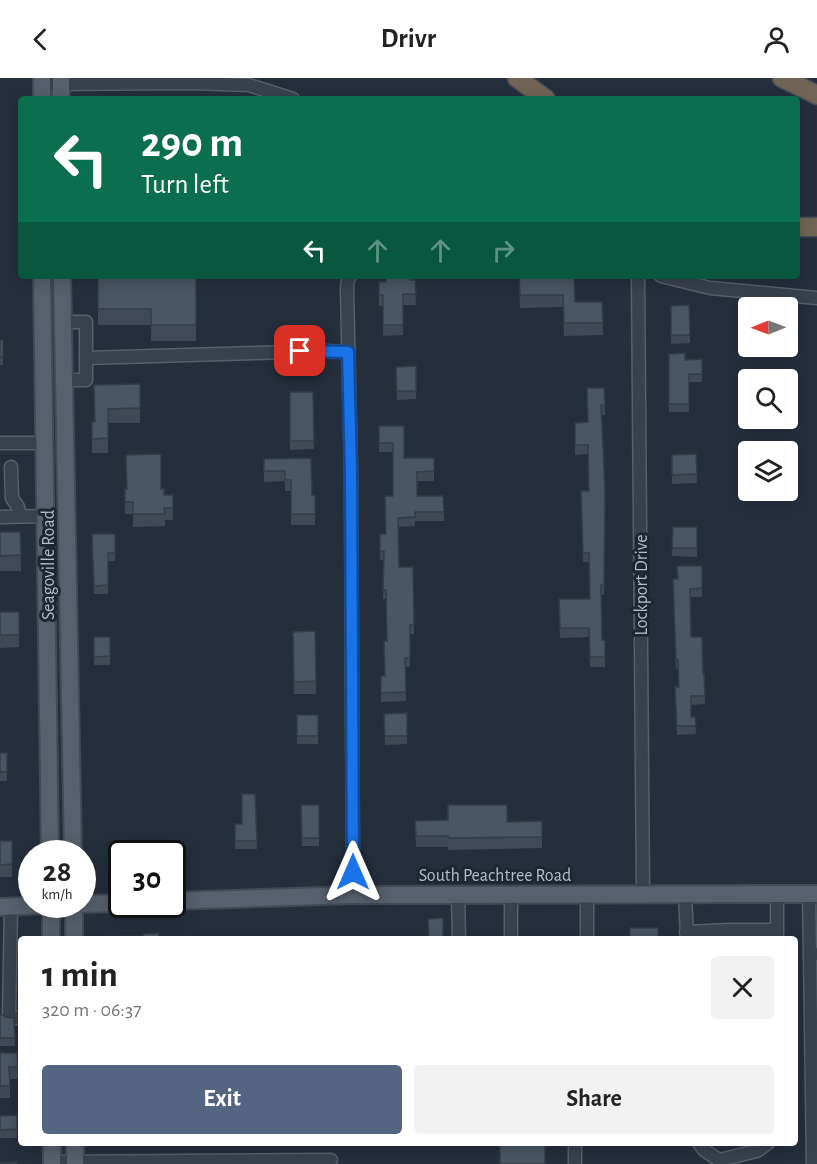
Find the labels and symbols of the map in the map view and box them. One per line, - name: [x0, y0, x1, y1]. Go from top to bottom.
- north arrow: [738, 297, 798, 357]
- pin: [274, 325, 325, 376]
- street label: Seagoville Road: [40, 510, 58, 620]
- street label: Lockport Drive: [633, 535, 651, 636]
- speed limit sign: 30: [108, 840, 186, 918]
- position arrow: [321, 840, 385, 904]
- street label: South Peachtree Road: [419, 867, 571, 885]

